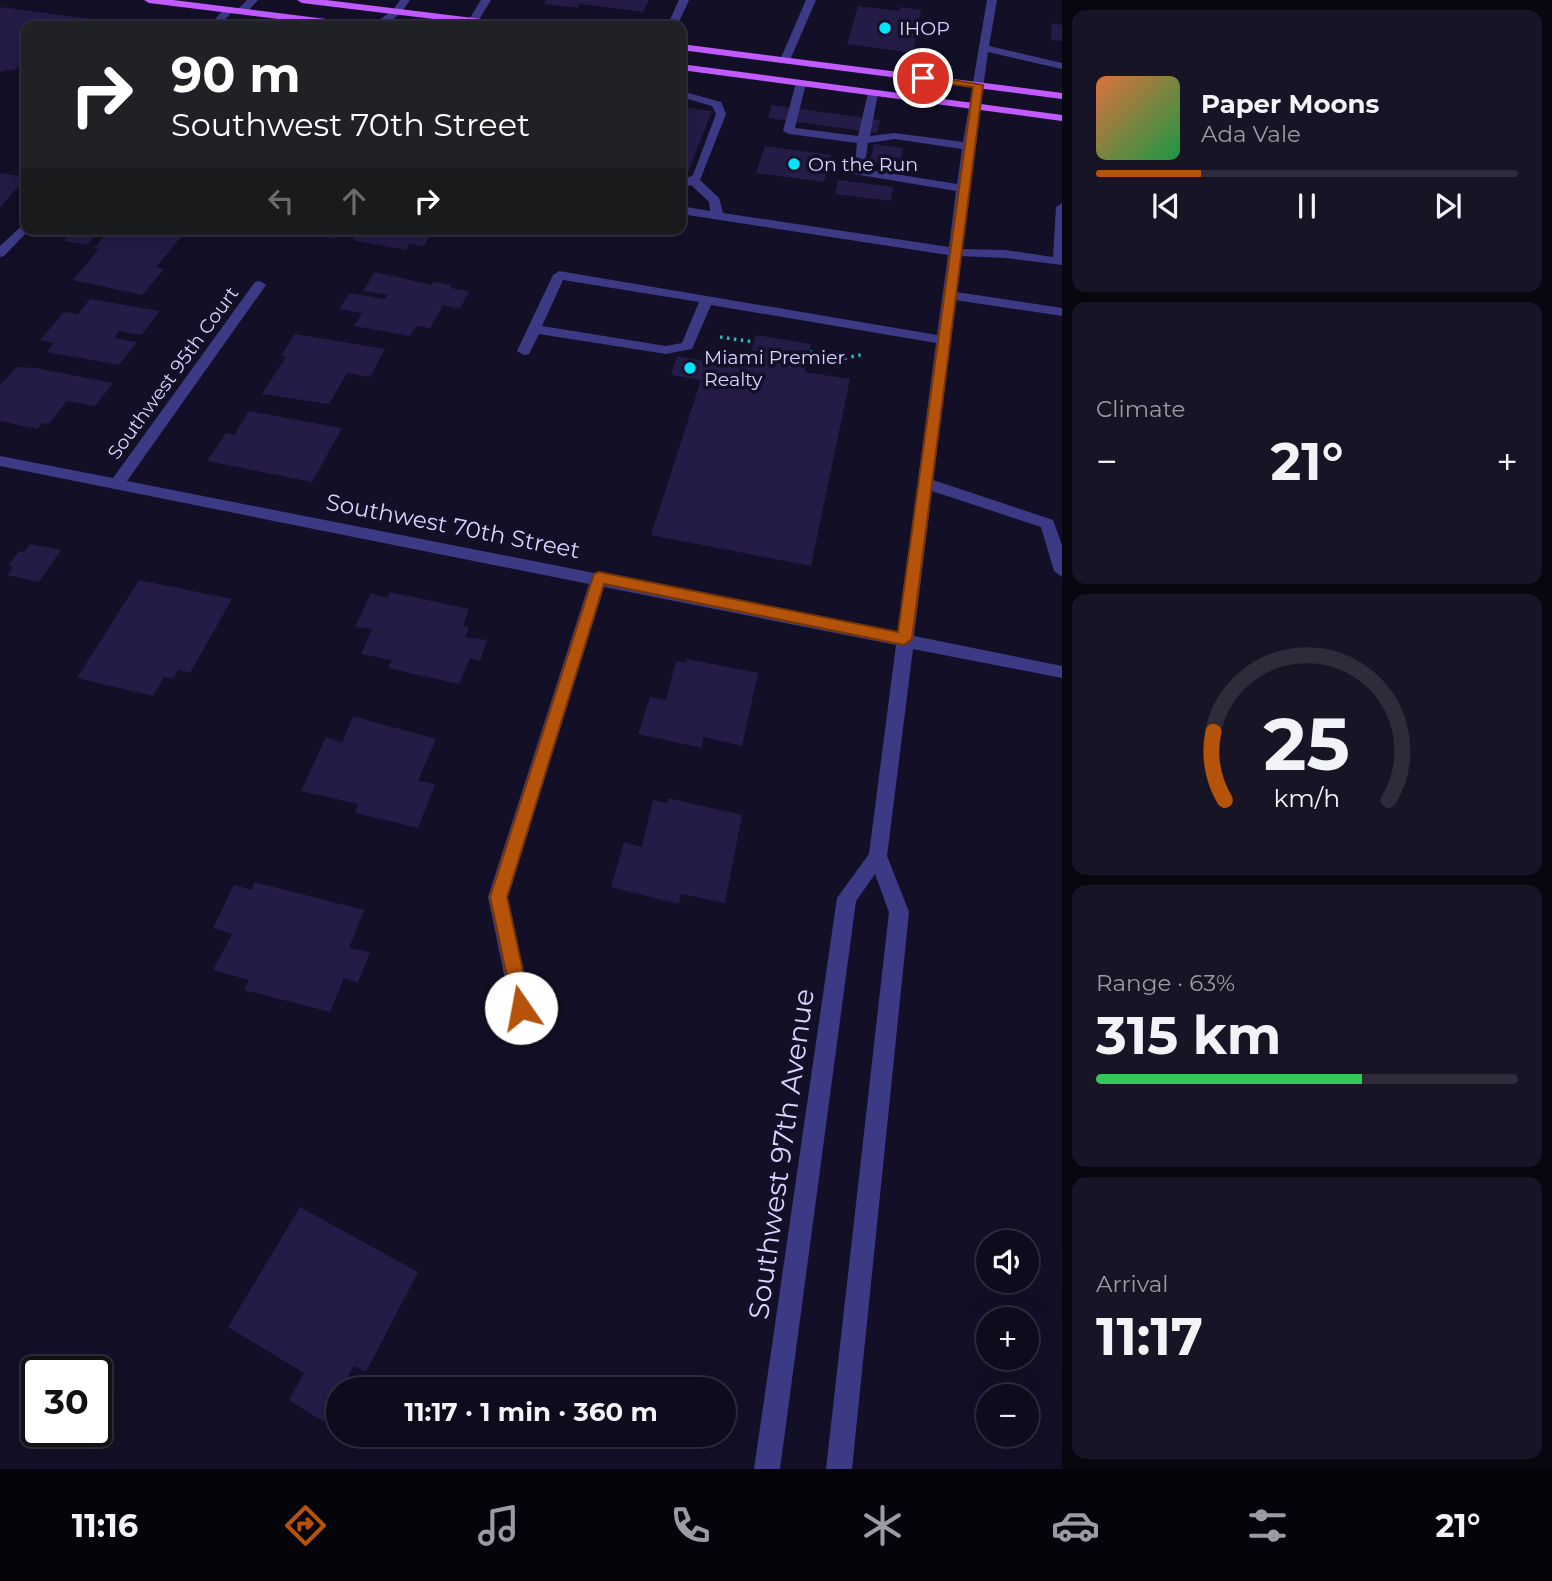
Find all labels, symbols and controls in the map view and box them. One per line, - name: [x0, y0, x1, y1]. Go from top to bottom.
- place label: IHOP: [899, 17, 950, 40]
- marker: IHOP: [877, 20, 893, 36]
- text: 90 m: [171, 45, 301, 104]
- pin: [893, 48, 953, 108]
- icon: right: [56, 49, 147, 140]
- icon: arrive: [904, 59, 942, 97]
- text: Paper Moons: [1201, 88, 1379, 120]
- text: Southwest 70th Street: [171, 105, 530, 144]
- text: Ada Vale: [1201, 120, 1301, 148]
- place label: On the Run: [808, 153, 918, 176]
- marker: On the Run: [786, 156, 802, 172]
- icon: left: [262, 182, 300, 220]
- icon: ahead: [335, 182, 373, 220]
- icon: right: [408, 182, 446, 220]
- icon: previous: [1147, 187, 1185, 225]
- icon: pause: [1288, 187, 1326, 225]
- icon: next: [1429, 187, 1467, 225]
- street label: Southwest 95th Court: [103, 282, 244, 464]
- place label: Miami Premier Realty: [704, 346, 845, 391]
- marker: Miami Premier Realty: [682, 360, 698, 376]
- text: Climate: [1096, 395, 1185, 423]
- text: 21°: [1271, 430, 1343, 493]
- text: −: [1096, 438, 1118, 485]
- text: +: [1496, 438, 1518, 485]
- street label: Southwest 70th Street: [324, 488, 582, 564]
- text: 25: [1264, 701, 1350, 789]
- text: km/h: [1274, 783, 1340, 813]
- text: Range · 63%: [1096, 969, 1235, 997]
- position arrow: [484, 971, 558, 1045]
- street label: Southwest 97th Avenue: [741, 987, 821, 1321]
- text: 315 km: [1096, 1004, 1281, 1067]
- map controls: [976, 1230, 1039, 1447]
- button: sound: [976, 1230, 1039, 1293]
- text: Arrival: [1096, 1270, 1169, 1298]
- text: 11:17: [1096, 1305, 1203, 1368]
- button: +: [976, 1307, 1039, 1370]
- speed limit sign: 30: [21, 1356, 112, 1447]
- button: −: [976, 1384, 1039, 1447]
- text: 11:17 · 1 min · 360 m: [404, 1396, 658, 1428]
- icon: directions: [281, 1501, 330, 1550]
- icon: music: [474, 1501, 523, 1550]
- icon: phone: [666, 1501, 715, 1550]
- icon: climate: [858, 1501, 907, 1550]
- icon: car: [1051, 1501, 1100, 1550]
- icon: filters: [1243, 1501, 1292, 1550]
- text: 11:16: [72, 1506, 138, 1545]
- text: 21°: [1435, 1506, 1480, 1545]

